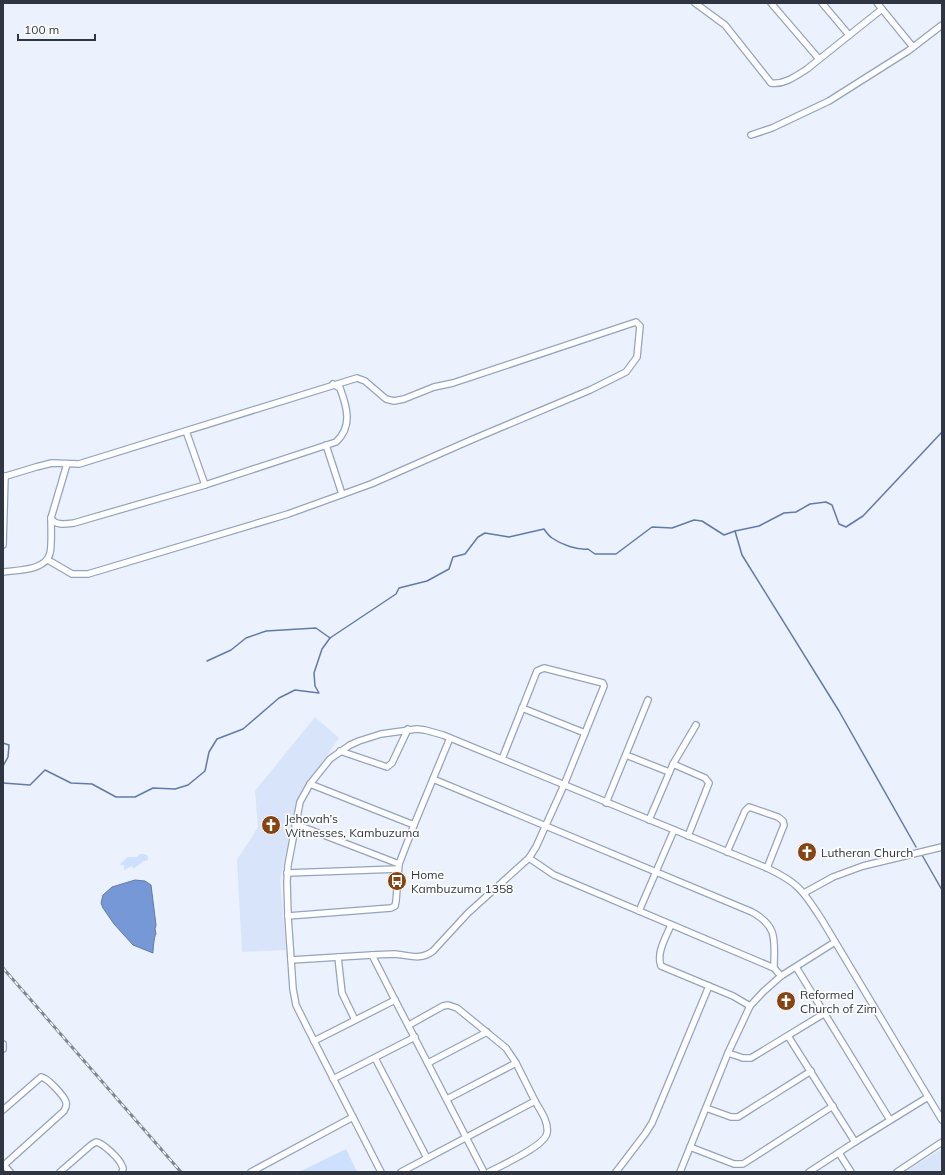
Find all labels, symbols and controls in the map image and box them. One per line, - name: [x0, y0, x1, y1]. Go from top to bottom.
- scale bar: [18, 16, 95, 42]
- text: 100 m: [24, 22, 59, 37]
- place label: Jehovah’s Witnesses, Kambuzuma: [285, 811, 420, 840]
- church icon: Jehovah’s Witnesses, Kambuzuma: [260, 814, 282, 836]
- church icon: Lutheran Church: [796, 841, 818, 863]
- place label: Lutheran Church: [821, 845, 913, 860]
- place label: Home Kambuzuma 1358: [411, 867, 513, 896]
- bus stop icon: Home Kambuzuma 1358: [386, 870, 408, 892]
- place label: Reformed Church of Zim: [800, 987, 877, 1016]
- church icon: Reformed Church of Zim: [775, 990, 797, 1012]

